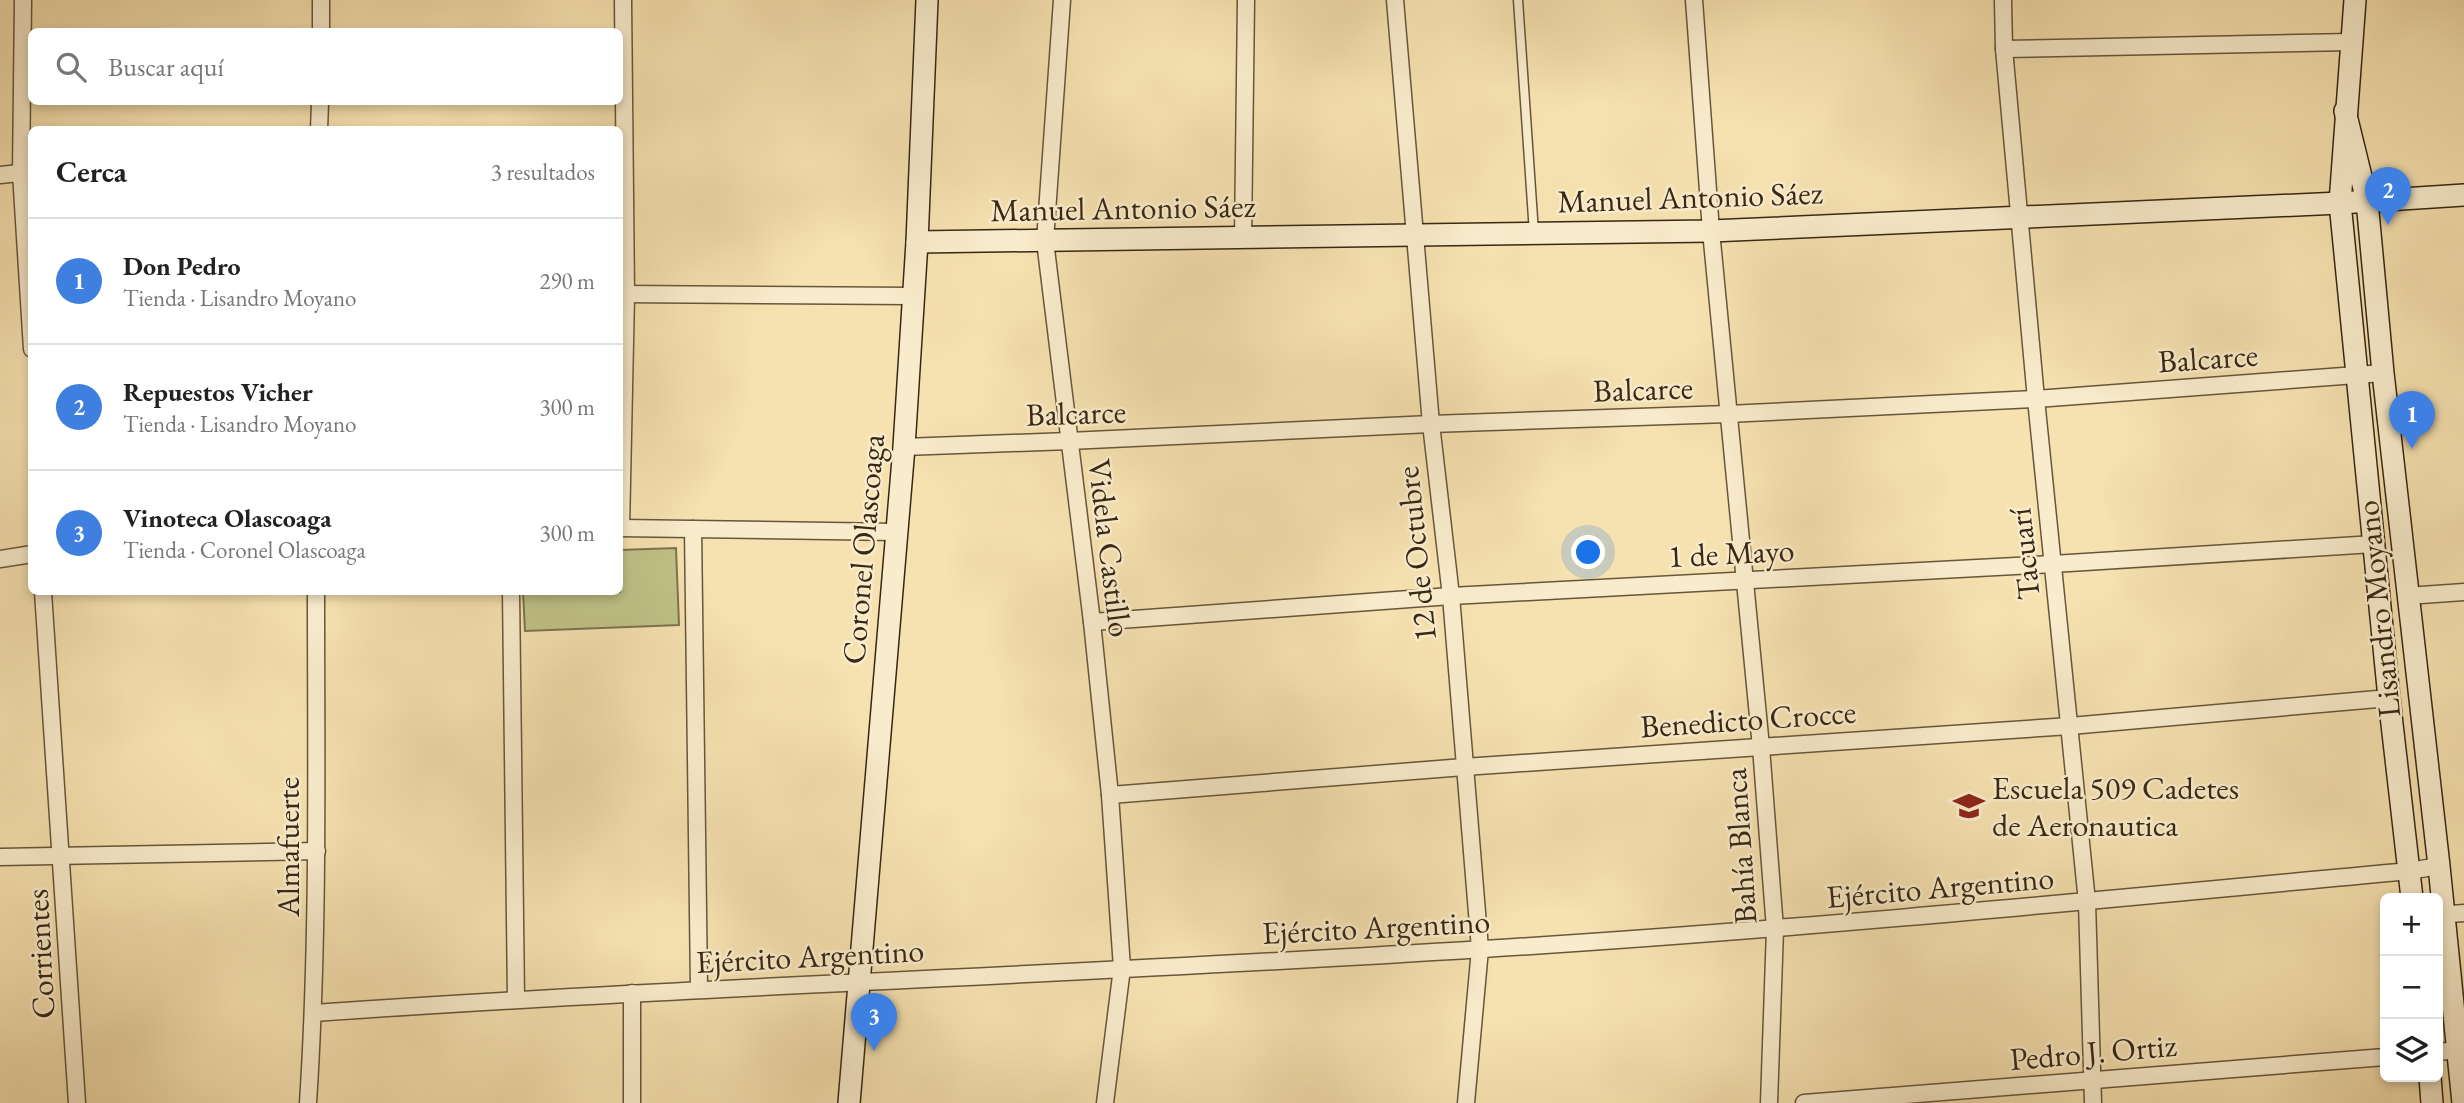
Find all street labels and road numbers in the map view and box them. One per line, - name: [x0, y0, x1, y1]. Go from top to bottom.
- street label: Manuel Antonio Sáez: [1557, 171, 1823, 223]
- street label: Manuel Antonio Sáez: [990, 185, 1256, 231]
- street label: Balcarce: [2157, 334, 2259, 382]
- street label: Balcarce: [1592, 366, 1694, 412]
- street label: Balcarce: [1025, 390, 1127, 436]
- street label: Coronel Olascoaga: [832, 432, 894, 666]
- street label: Videla Castillo: [1078, 457, 1142, 639]
- street label: 12 de Octubre: [1386, 464, 1446, 644]
- street label: Lisandro Moyano: [2346, 498, 2410, 720]
- street label: Tacuarí: [1998, 506, 2050, 602]
- street label: 1 de Mayo: [1667, 529, 1795, 577]
- street label: Benedicto Crocce: [1639, 691, 1857, 747]
- street label: Bahía Blanca: [1714, 766, 1766, 926]
- street label: Almafuerte: [267, 777, 309, 918]
- street label: Ejército Argentino: [1824, 856, 2056, 918]
- street label: Corrientes: [16, 888, 64, 1020]
- street label: Ejército Argentino: [1261, 900, 1491, 954]
- street label: Ejército Argentino: [695, 929, 925, 983]
- street label: Pedro J. Ortiz: [2008, 1024, 2178, 1080]

